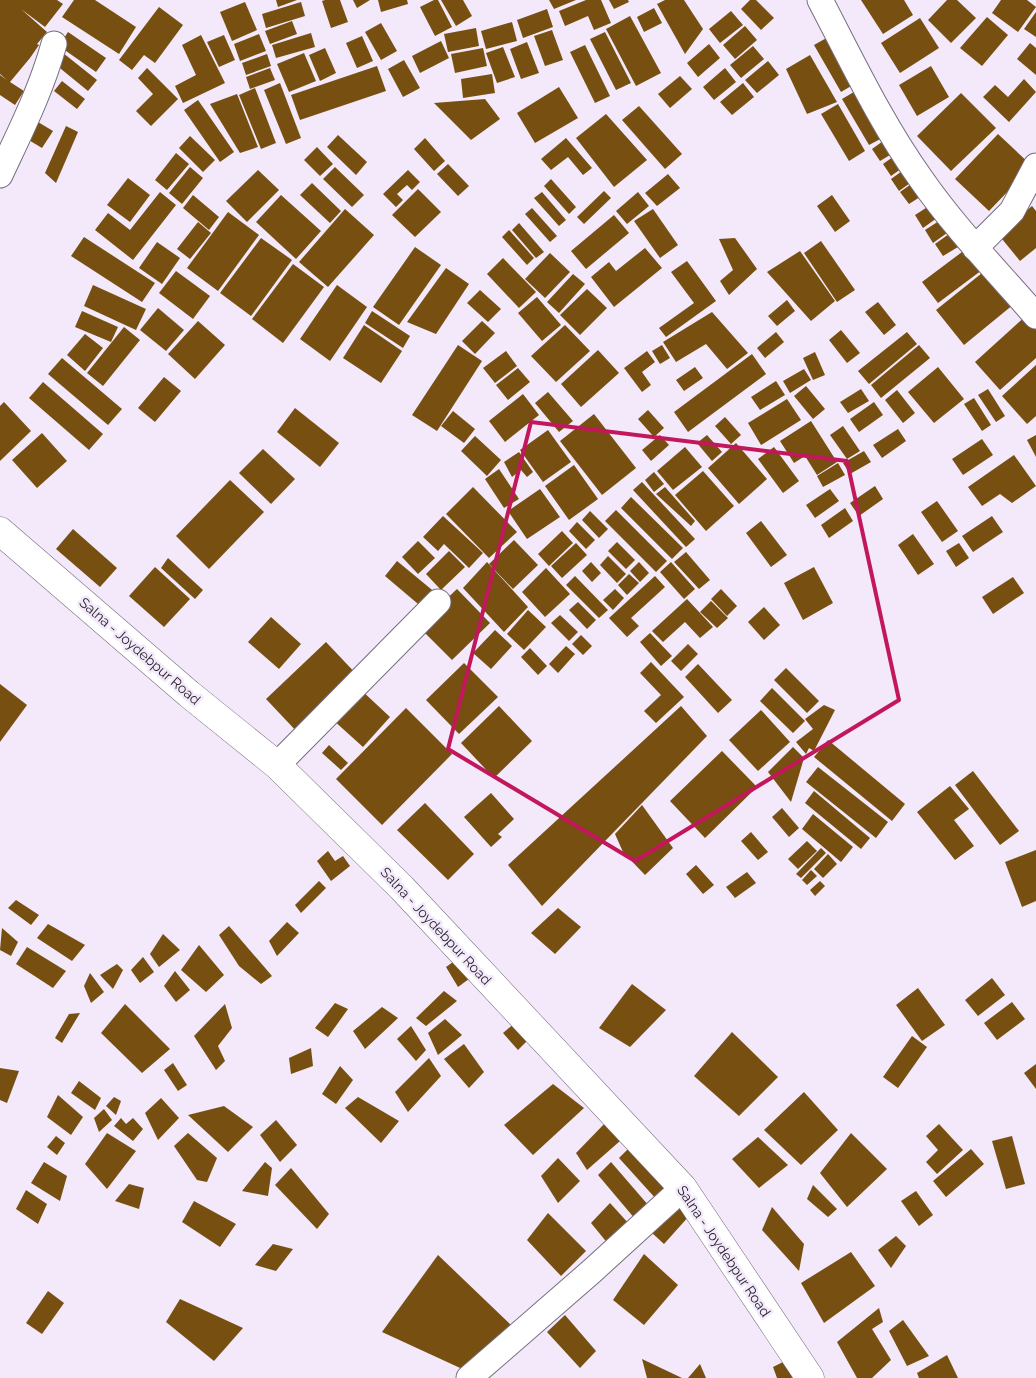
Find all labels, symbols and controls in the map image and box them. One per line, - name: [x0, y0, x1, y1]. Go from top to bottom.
- street label: Salna - Joydebpur Road: [76, 594, 204, 708]
- street label: Salna - Joydebpur Road: [377, 864, 495, 988]
- street label: Salna - Joydebpur Road: [674, 1182, 774, 1320]

